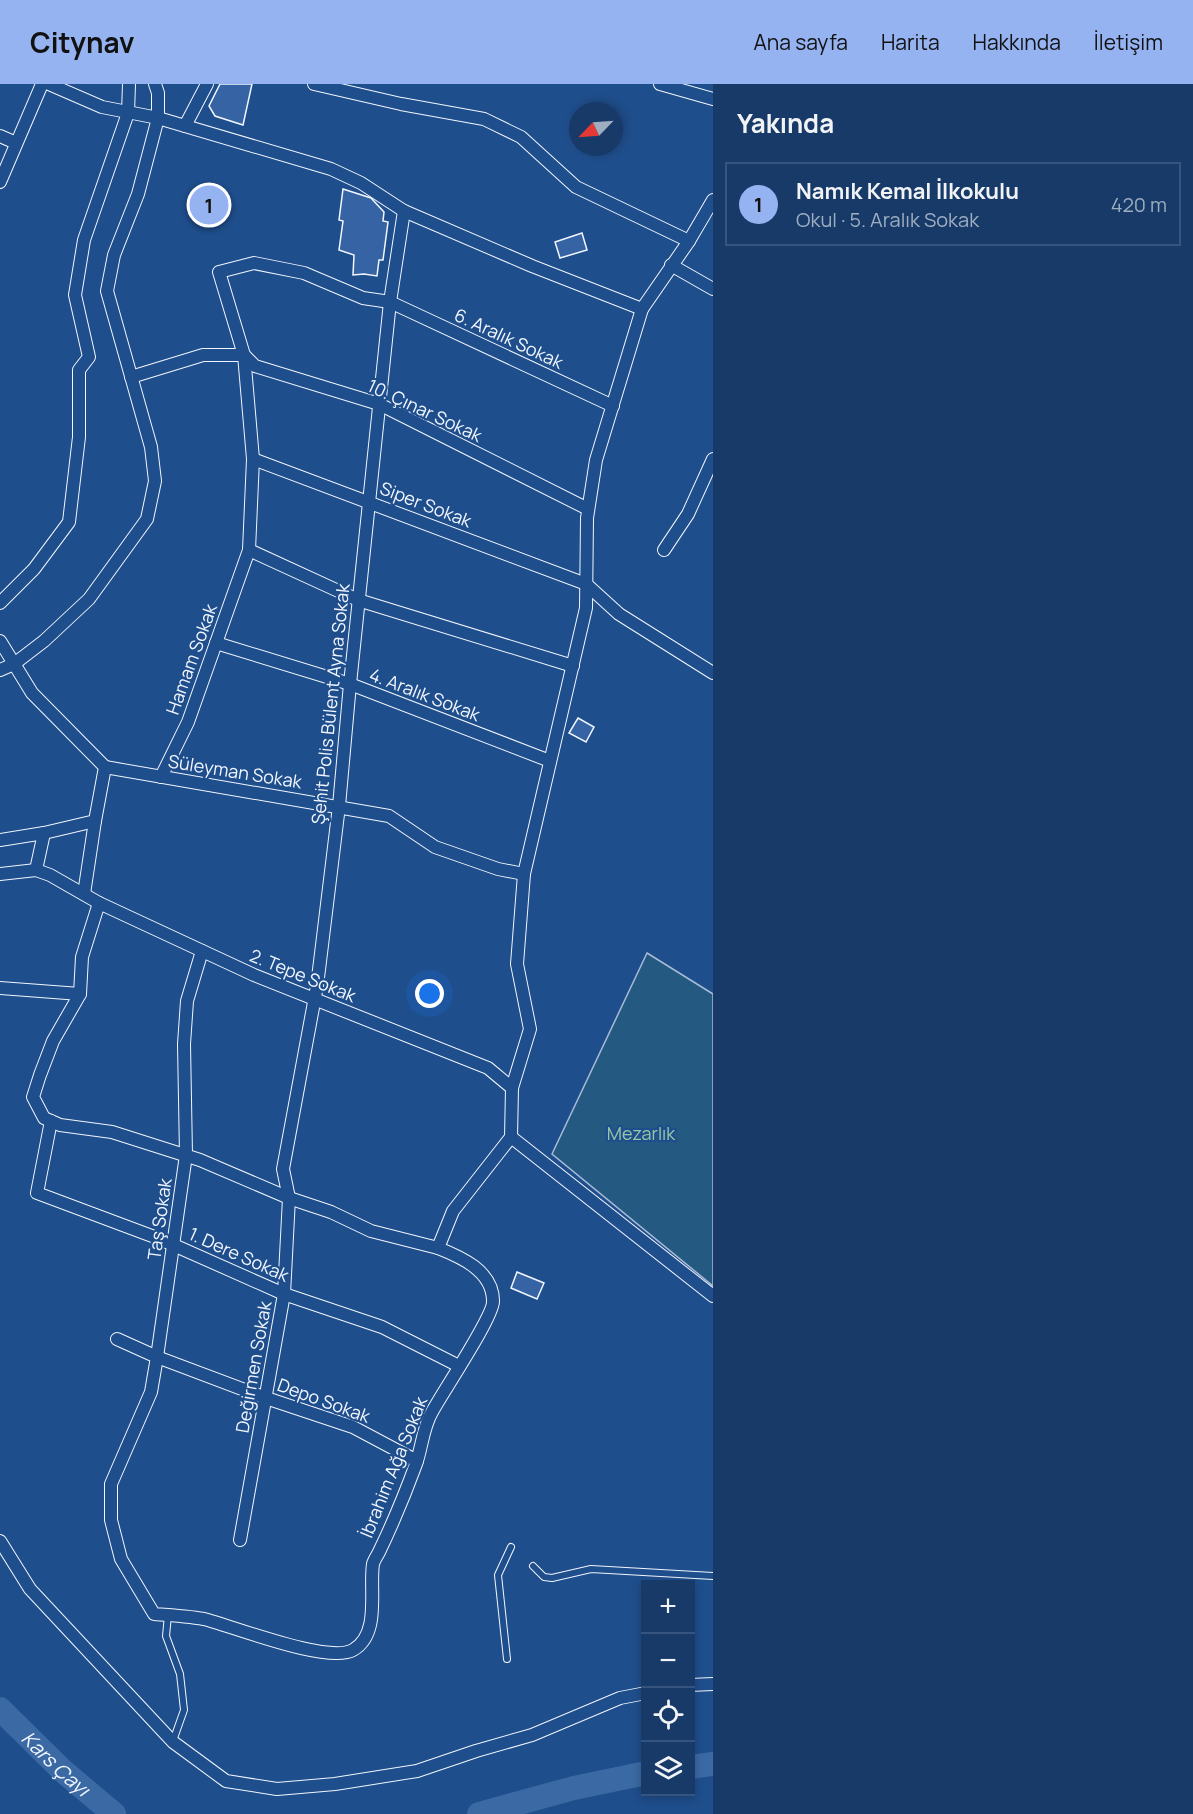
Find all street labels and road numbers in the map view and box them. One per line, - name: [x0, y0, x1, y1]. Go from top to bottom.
- street label: 6. Aralık Sokak: [451, 302, 568, 374]
- street label: 10. Çınar Sokak: [364, 373, 487, 447]
- street label: Siper Sokak: [377, 476, 476, 533]
- street label: Şehit Polis Bülent Ayna Sokak: [305, 581, 355, 825]
- street label: Hamam Sokak: [160, 599, 222, 718]
- street label: 4. Aralık Sokak: [366, 662, 485, 726]
- street label: Süleyman Sokak: [166, 749, 305, 794]
- street label: 2. Tepe Sokak: [246, 943, 361, 1008]
- street label: Taş Sokak: [141, 1176, 177, 1261]
- street label: 1. Dere Sokak: [185, 1221, 294, 1287]
- street label: Değirmen Sokak: [230, 1298, 277, 1435]
- street label: Depo Sokak: [274, 1372, 375, 1428]
- street label: İbrahim Ağa Sokak: [354, 1392, 433, 1541]

